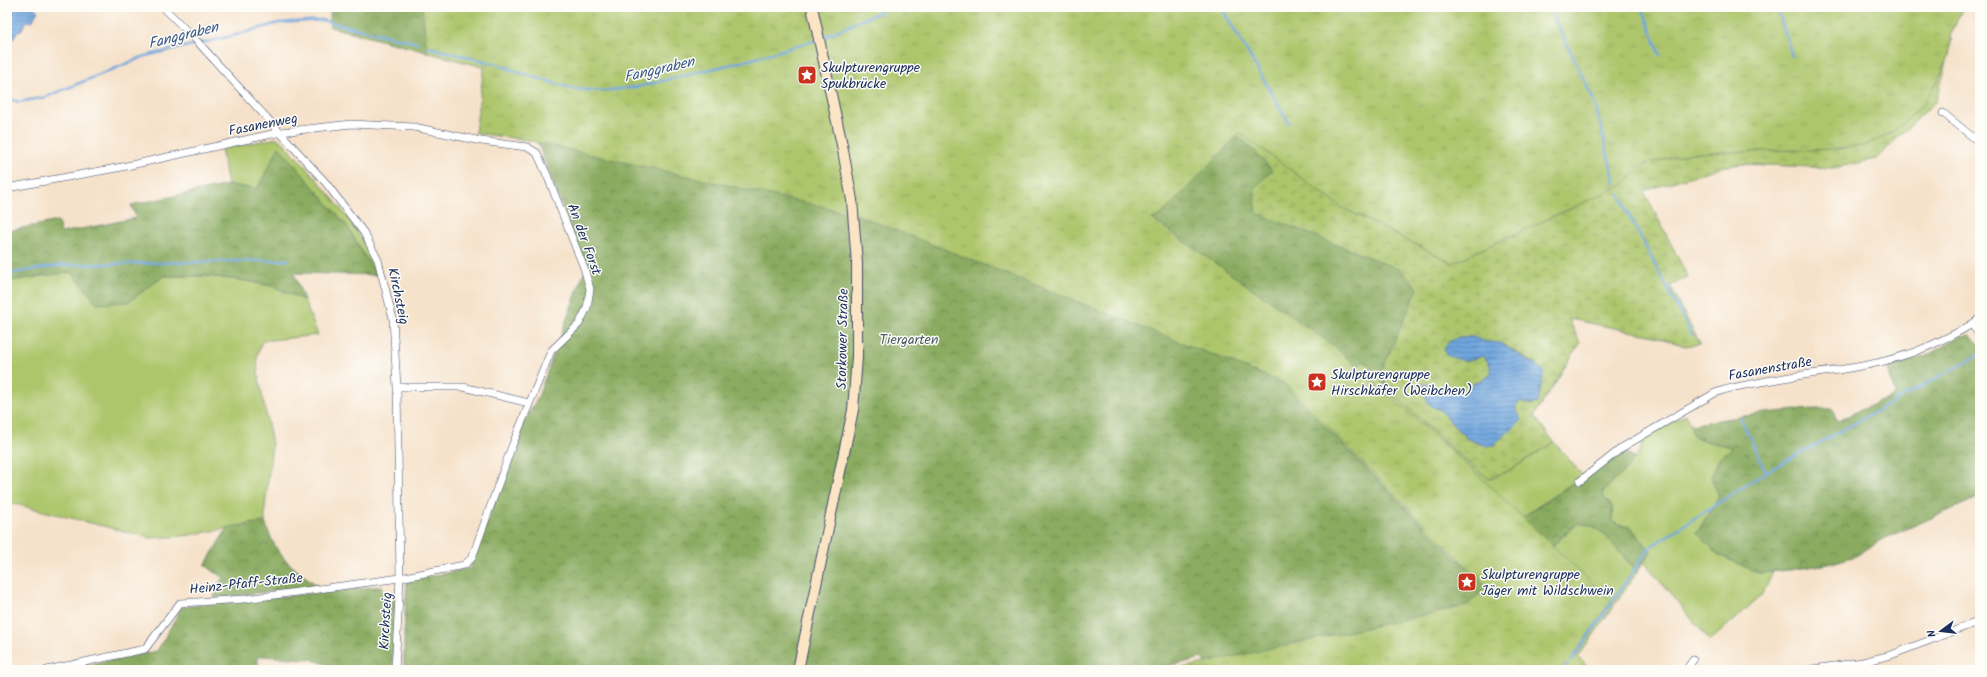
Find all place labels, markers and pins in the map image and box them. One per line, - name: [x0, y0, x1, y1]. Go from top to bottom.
- place label: Skulpturengruppe Spukbrücke: [821, 57, 921, 95]
- place icon: Skulpturengruppe Spukbrücke: [796, 64, 818, 86]
- place label: Skulpturengruppe Hirschkäfer (Weibchen): [1331, 364, 1472, 402]
- place icon: Skulpturengruppe Hirschkäfer (Weibchen): [1306, 371, 1328, 393]
- place label: Skulpturengruppe Jäger mit Wildschwein: [1481, 564, 1614, 602]
- place icon: Skulpturengruppe Jäger mit Wildschwein: [1456, 571, 1478, 593]

